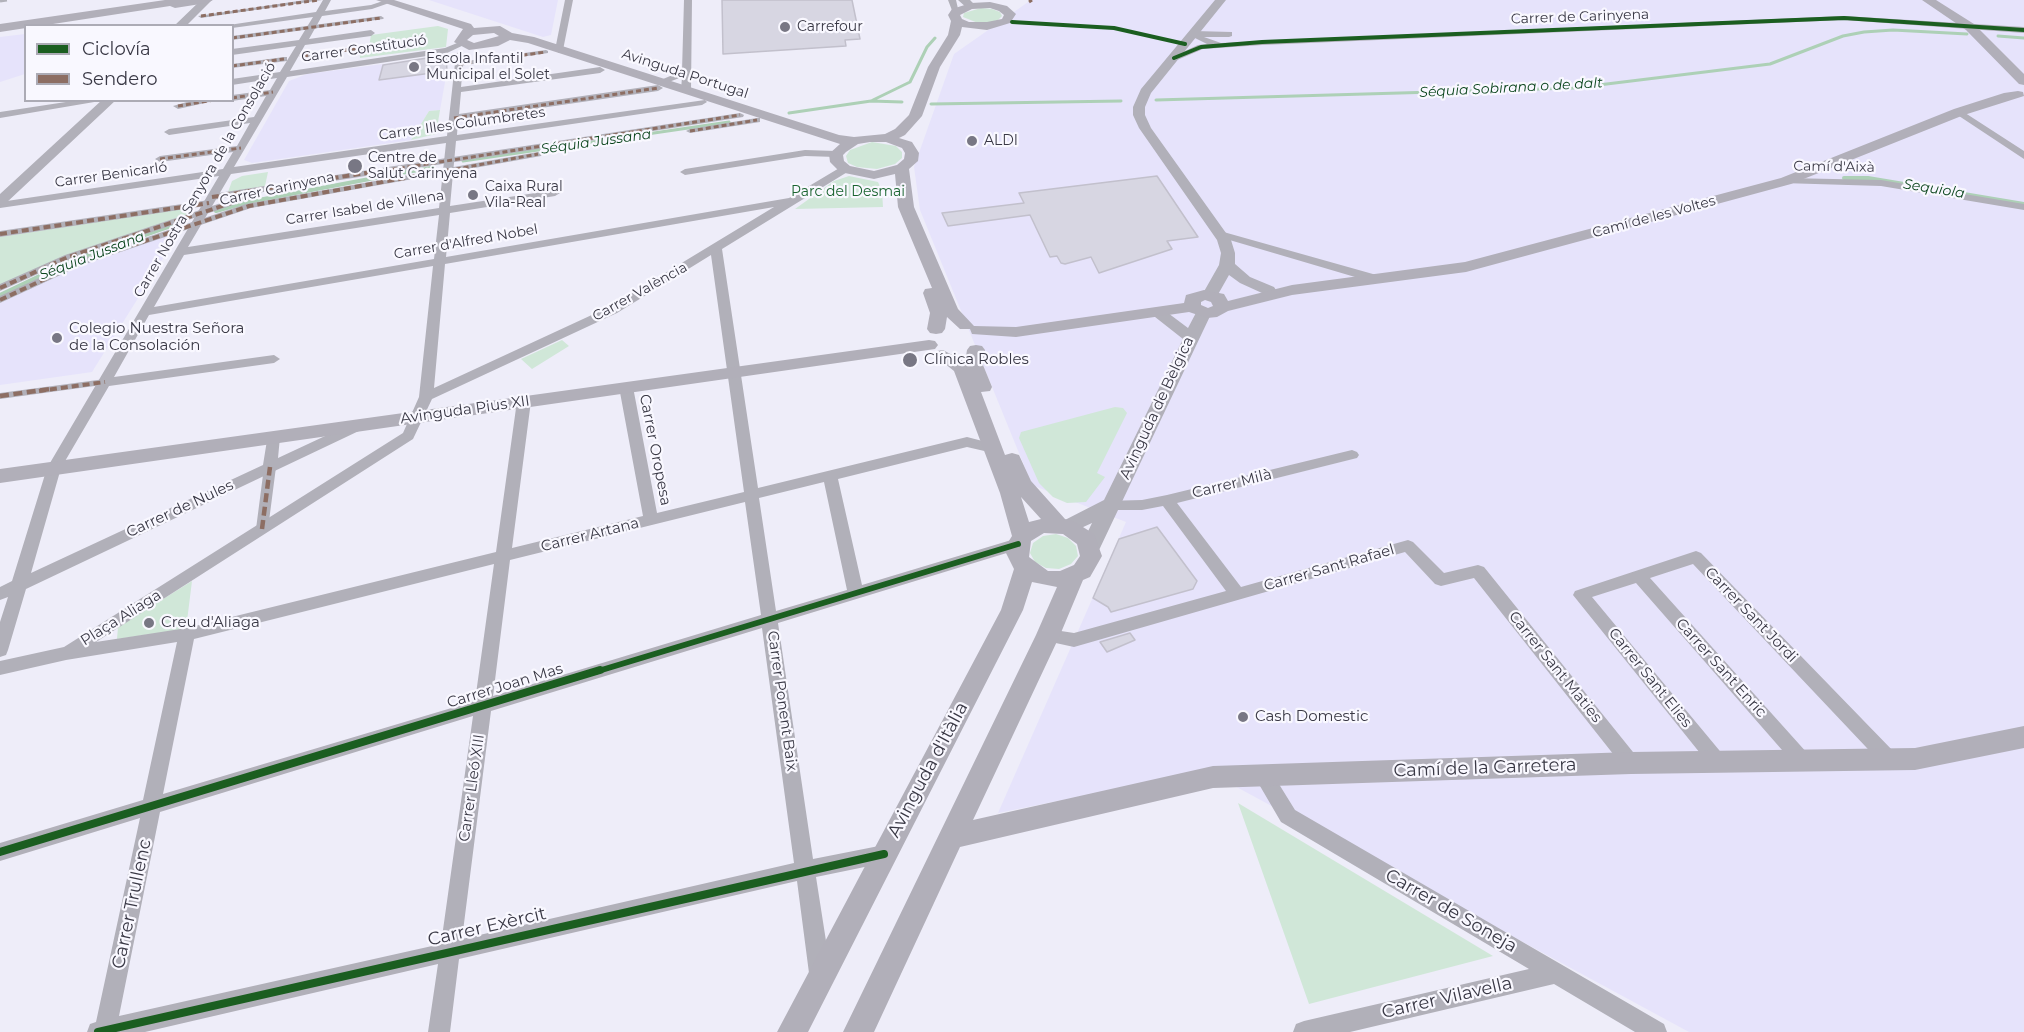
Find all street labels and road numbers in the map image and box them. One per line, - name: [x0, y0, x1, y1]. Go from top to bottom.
- street label: Carrer de Carinyena: [1511, 6, 1649, 28]
- street label: Carrer Constitució: [300, 32, 428, 66]
- street label: Avinguda Portugal: [620, 46, 750, 102]
- street label: Carrer Nostra Senyora de la Consolació: [130, 59, 280, 301]
- street label: Carrer Illes Columbretes: [378, 104, 546, 144]
- street label: Camí d'Aixà: [1793, 158, 1875, 176]
- street label: Carrer Benicarló: [54, 159, 168, 191]
- street label: Carrer Carinyena: [218, 169, 336, 209]
- street label: Carrer Isabel de Villena: [285, 187, 445, 229]
- street label: Camí de les Voltes: [1591, 192, 1717, 242]
- street label: Carrer d'Alfred Nobel: [393, 221, 539, 263]
- street label: Carrer València: [590, 259, 690, 325]
- street label: Avinguda de Bèlgica: [1116, 334, 1198, 482]
- street label: Avinguda Pius XII: [399, 392, 531, 428]
- street label: Carrer Oropesa: [635, 393, 675, 507]
- street label: Carrer Milà: [1190, 465, 1274, 503]
- street label: Carrer de Nules: [124, 476, 236, 542]
- street label: Carrer Artana: [539, 514, 641, 556]
- street label: Carrer Sant Rafael: [1262, 541, 1396, 595]
- street label: Carrer Sant Jordi: [1701, 564, 1801, 666]
- street label: Plaça Aliaga: [77, 586, 165, 650]
- street label: Carrer Sant Maties: [1505, 608, 1605, 726]
- street label: Carrer Sant Enric: [1672, 615, 1770, 721]
- street label: Carrer Sant Elies: [1604, 625, 1696, 731]
- street label: Carrer Ponent Baix: [763, 630, 801, 772]
- street label: Carrer Joan Mas: [445, 660, 565, 712]
- street label: Avinguda d'Itàlia: [883, 699, 973, 841]
- street label: Carrer Lleó XIII: [456, 733, 488, 843]
- street label: Camí de la Carretera: [1393, 754, 1577, 782]
- street label: Carrer Trullenc: [108, 837, 156, 971]
- street label: Carrer de Soneja: [1381, 864, 1521, 958]
- street label: Carrer Exèrcit: [426, 903, 548, 951]
- street label: Carrer Vilavella: [1380, 973, 1514, 1023]

